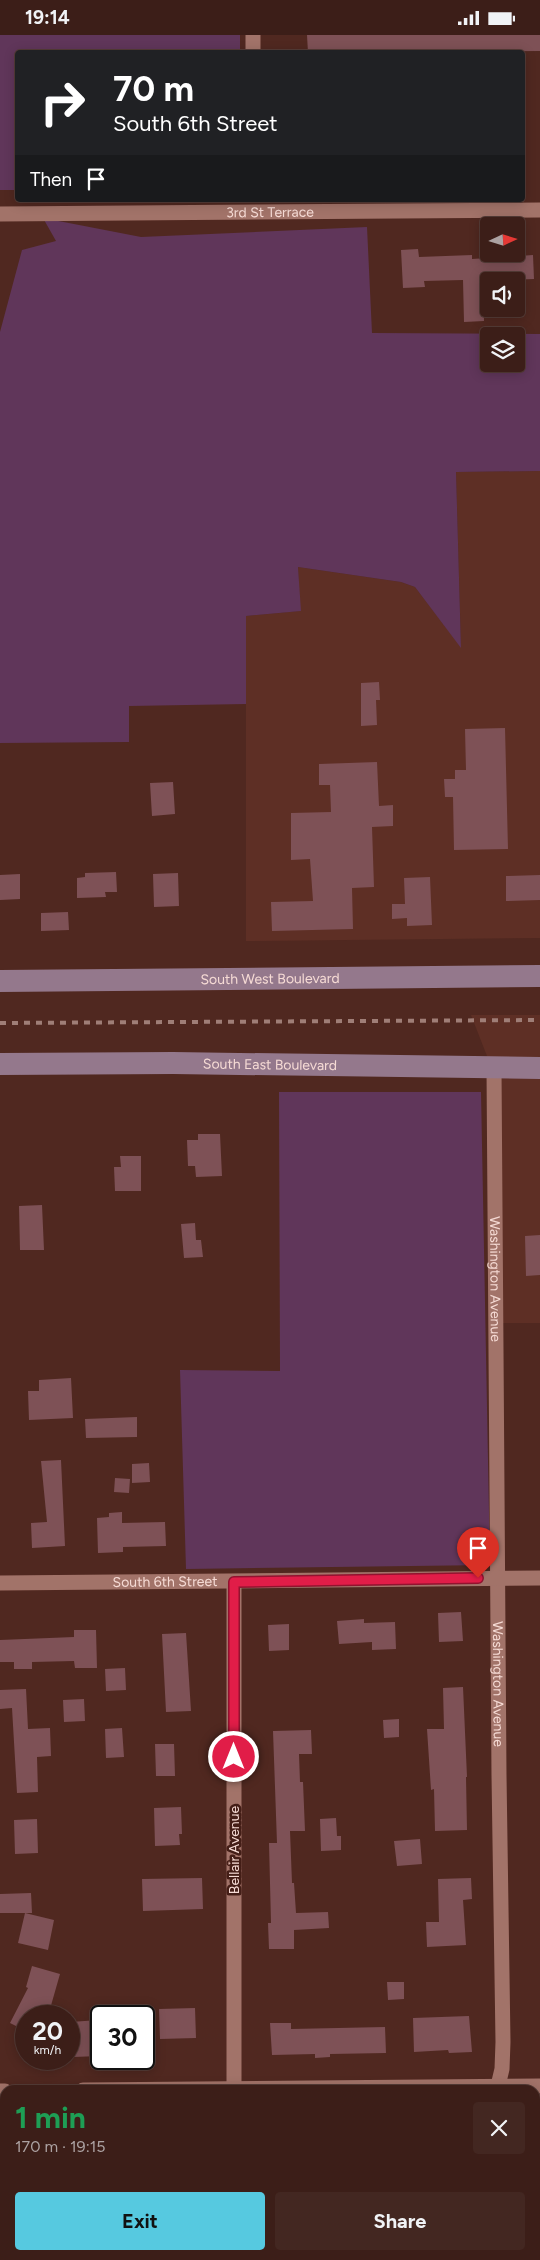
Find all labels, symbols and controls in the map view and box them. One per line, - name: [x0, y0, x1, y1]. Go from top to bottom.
- text: 19:14: [25, 6, 70, 29]
- text: 70 m: [113, 68, 194, 110]
- icon: right: [30, 70, 95, 135]
- text: South 6th Street: [113, 110, 278, 137]
- icon: arrive: [82, 165, 110, 193]
- text: Then: [30, 168, 72, 191]
- street label: 3rd St Terrace: [226, 203, 314, 221]
- north arrow: [480, 217, 525, 263]
- map controls: [480, 217, 525, 372]
- button: sound: [480, 272, 525, 317]
- button: layers: [480, 327, 525, 372]
- street label: South West Boulevard: [200, 969, 340, 988]
- street label: South East Boulevard: [203, 1055, 337, 1074]
- street label: Washington Avenue: [487, 1216, 504, 1342]
- pin: [457, 1527, 499, 1578]
- icon: arrive: [464, 1534, 492, 1562]
- street label: South 6th Street: [112, 1572, 218, 1590]
- street label: Washington Avenue: [489, 1621, 507, 1747]
- position arrow: [207, 1730, 259, 1782]
- street label: Bellair Avenue: [226, 1806, 243, 1894]
- speed limit sign: 30: [90, 2005, 155, 2070]
- text: 20: [32, 2016, 63, 2046]
- text: km/h: [34, 2043, 61, 2057]
- text: 1 min: [15, 2099, 86, 2136]
- button: close: [473, 2102, 525, 2154]
- text: 170 m · 19:15: [15, 2137, 106, 2156]
- button: Exit: [15, 2192, 265, 2250]
- button: Share: [275, 2192, 525, 2250]

